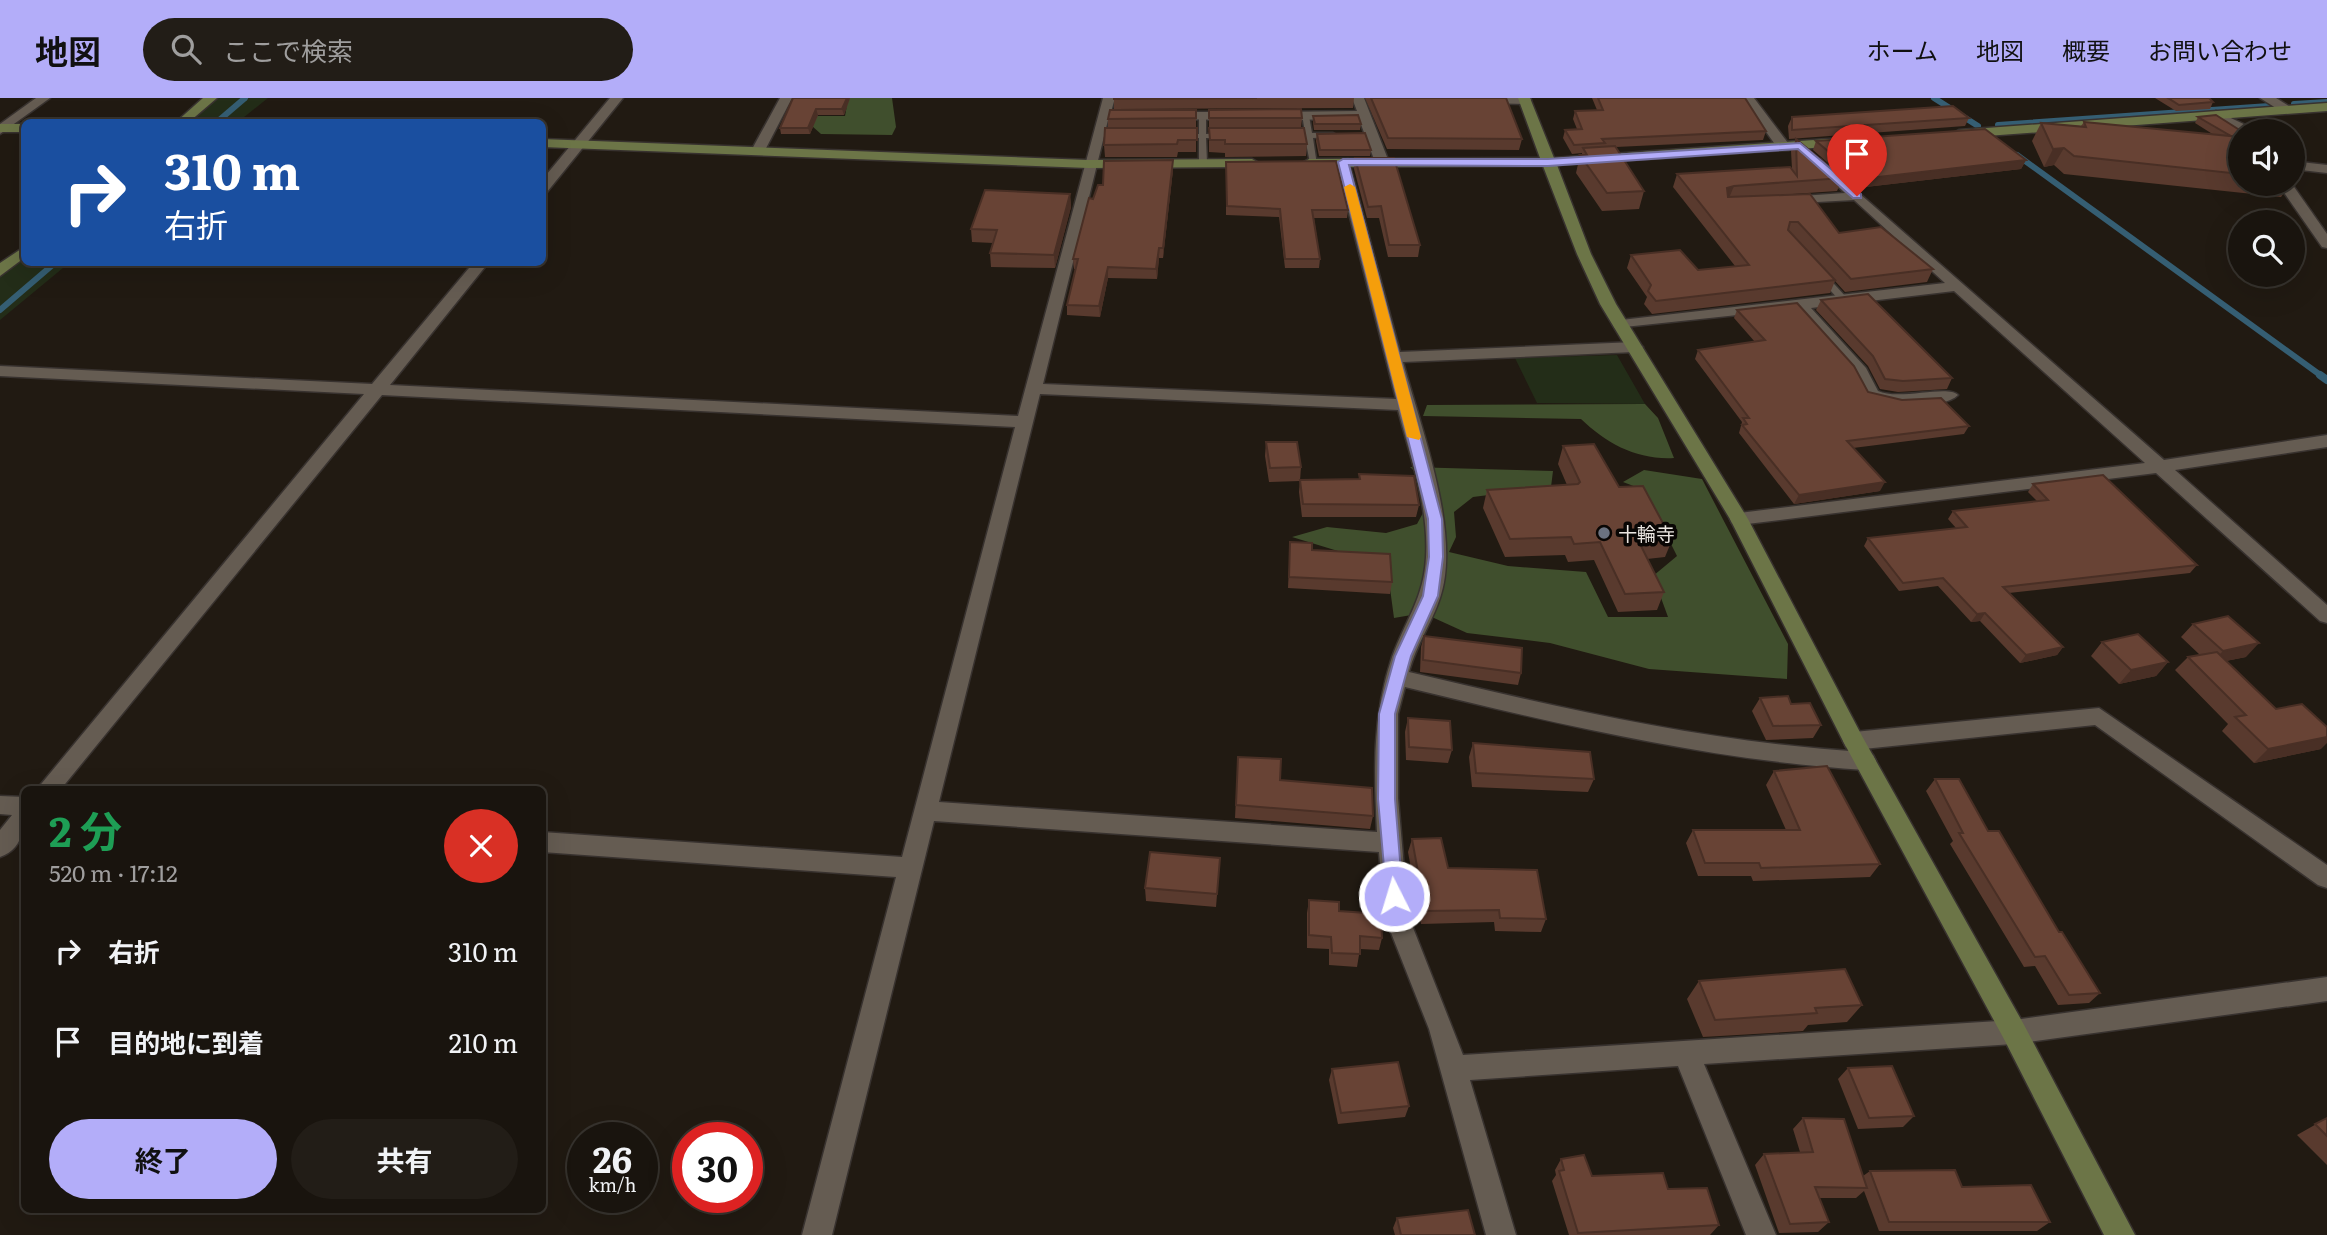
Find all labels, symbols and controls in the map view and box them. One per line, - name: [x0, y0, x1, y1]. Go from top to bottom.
- search box: [143, 18, 633, 81]
- text: 地図: [35, 25, 101, 74]
- icon: search: [167, 30, 205, 68]
- text: ここで検索: [223, 30, 353, 69]
- text: ホーム: [1867, 32, 1938, 67]
- text: 地図: [1976, 32, 2024, 67]
- text: 概要: [2062, 32, 2110, 67]
- text: お問い合わせ: [2148, 32, 2292, 67]
- map controls: [2228, 119, 2305, 287]
- button: sound: [2228, 119, 2305, 196]
- pin: [1827, 124, 1887, 196]
- text: 310 m: [164, 132, 300, 205]
- icon: arrive: [1838, 135, 1876, 173]
- icon: right: [49, 147, 140, 238]
- text: 右折: [164, 199, 228, 247]
- button: search: [2228, 210, 2305, 287]
- place label: 十輪寺: [1618, 519, 1675, 547]
- marker: 十輪寺: [1596, 525, 1612, 541]
- text: 2 分: [49, 798, 122, 860]
- button: close: [444, 809, 518, 883]
- text: 520 m · 17:12: [49, 855, 178, 889]
- position arrow: [1357, 859, 1431, 933]
- text: 右折: [108, 931, 160, 970]
- text: 310 m: [448, 931, 518, 970]
- icon: right: [49, 932, 87, 970]
- text: 目的地に到着: [108, 1022, 264, 1061]
- text: 210 m: [449, 1022, 518, 1061]
- icon: arrive: [49, 1023, 87, 1061]
- button: 終了: [49, 1119, 277, 1199]
- button: 共有: [291, 1119, 518, 1199]
- speed limit sign: 30: [672, 1122, 763, 1213]
- text: 26: [593, 1132, 632, 1184]
- text: km/h: [589, 1171, 636, 1198]

